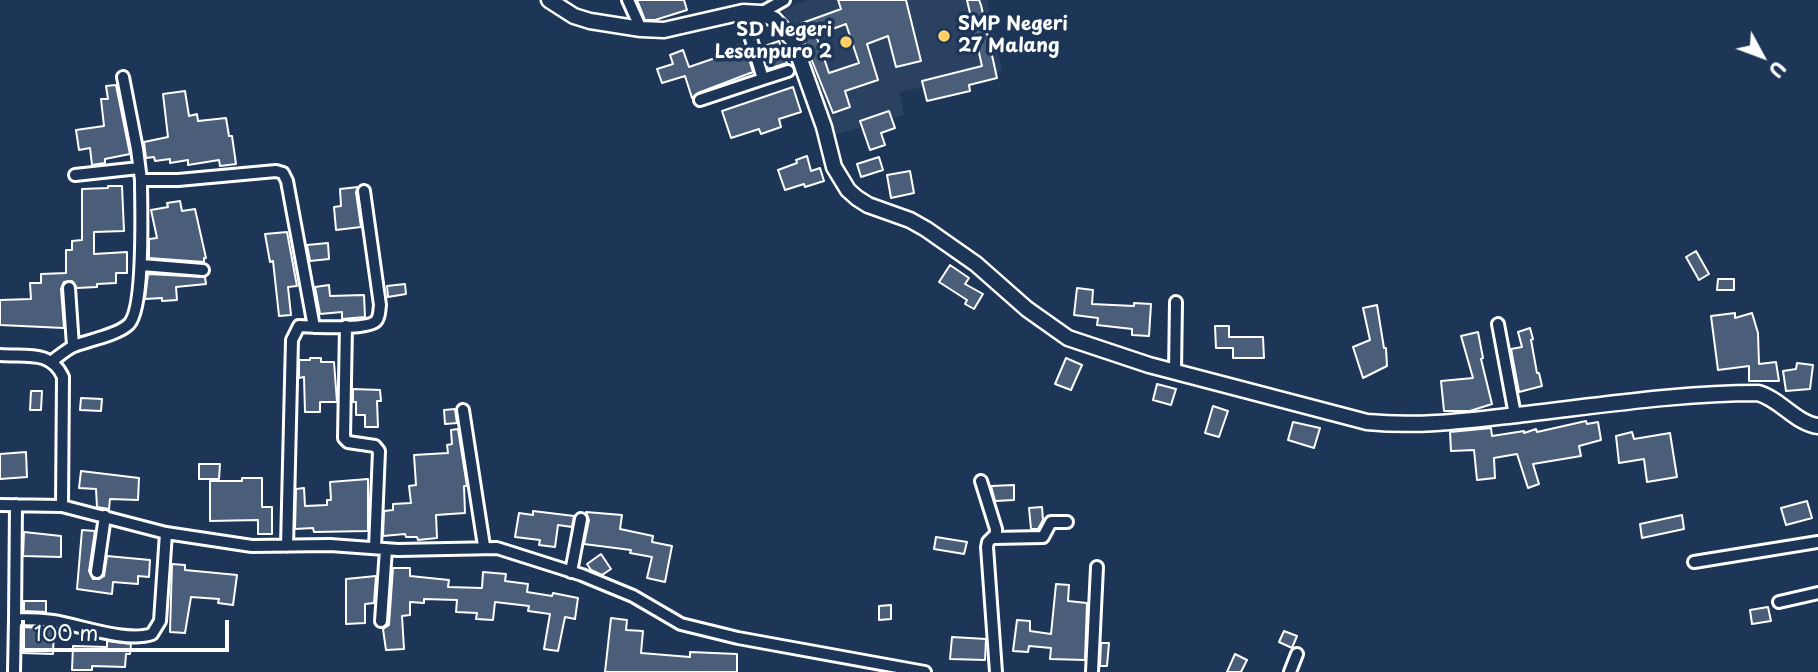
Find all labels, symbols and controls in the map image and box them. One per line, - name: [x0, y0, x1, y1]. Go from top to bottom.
- place label: SMP Negeri 27 Malang: [958, 14, 1068, 58]
- place label: SD Negeri Lesanpuro 2: [715, 20, 832, 64]
- north arrow: [1727, 21, 1797, 91]
- marker: SMP Negeri 27 Malang: [936, 28, 952, 44]
- marker: SD Negeri Lesanpuro 2: [838, 34, 854, 50]
- text: U: [1763, 55, 1793, 84]
- scale bar: [24, 606, 233, 650]
- text: 100 m: [34, 616, 98, 648]

